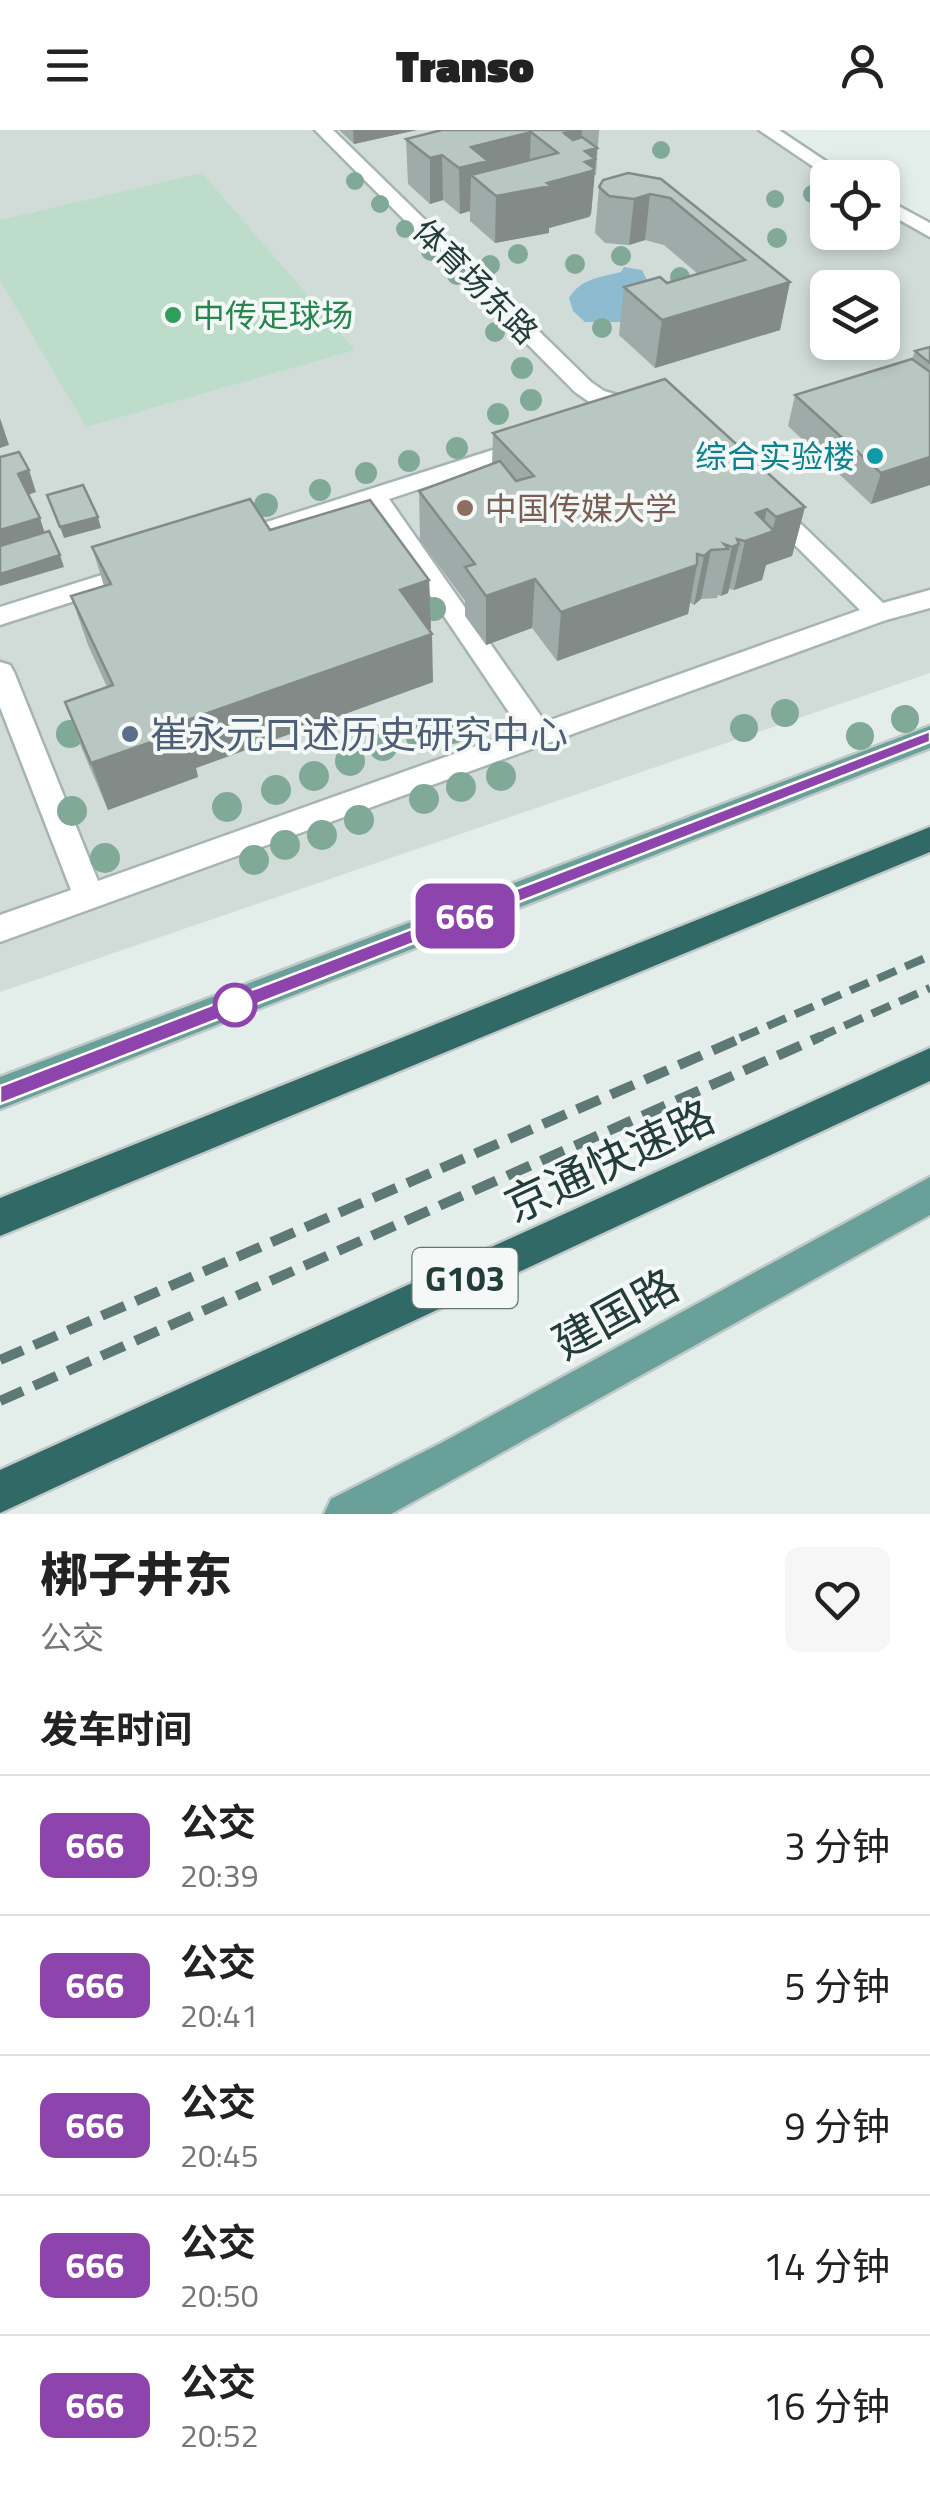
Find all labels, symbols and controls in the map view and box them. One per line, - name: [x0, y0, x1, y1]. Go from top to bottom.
- text: Transo: [396, 31, 534, 99]
- icon: menu: [40, 38, 95, 93]
- icon: person: [835, 38, 890, 93]
- map controls: [810, 160, 900, 360]
- button: locate: [810, 160, 900, 250]
- street label: 体育场东路: [402, 207, 550, 355]
- button: layers: [810, 270, 900, 360]
- place label: 中传足球场: [193, 291, 353, 339]
- marker: 中传足球场: [162, 304, 184, 326]
- place label: 综合实验楼: [695, 432, 855, 480]
- marker: 综合实验楼: [864, 445, 886, 467]
- place label: 中国传媒大学: [485, 484, 677, 532]
- marker: 中国传媒大学: [454, 497, 476, 519]
- place label: 崔永元口述历史研究中心: [150, 705, 568, 763]
- marker: 崔永元口述历史研究中心: [119, 723, 141, 745]
- line badge: 666: [408, 884, 522, 948]
- text: 666: [436, 889, 494, 943]
- unlabelled marker: [214, 984, 256, 1026]
- street label: 京通快速路: [493, 1082, 725, 1238]
- road number: G103: [412, 1248, 518, 1308]
- street label: 建国路: [539, 1251, 691, 1375]
- text: 梆子井东: [40, 1538, 232, 1611]
- button: heart: [785, 1547, 890, 1652]
- text: 公交: [40, 1613, 104, 1661]
- text: 发车时间: [40, 1700, 192, 1758]
- text: 公交: [180, 1793, 256, 1851]
- text: 3 分钟: [784, 1817, 890, 1875]
- text: 666: [66, 1818, 124, 1872]
- text: 20:39: [180, 1851, 259, 1899]
- text: 公交: [180, 1933, 256, 1991]
- text: 5 分钟: [784, 1957, 890, 2015]
- text: 666: [66, 1958, 124, 2012]
- text: 20:41: [180, 1991, 259, 2039]
- text: 公交: [180, 2073, 256, 2131]
- text: 9 分钟: [784, 2097, 890, 2155]
- text: 666: [66, 2098, 124, 2152]
- text: 20:45: [180, 2131, 259, 2179]
- text: 公交: [180, 2213, 256, 2271]
- text: 14 分钟: [763, 2237, 890, 2295]
- text: 666: [66, 2238, 124, 2292]
- text: 20:50: [180, 2271, 259, 2319]
- text: 公交: [180, 2353, 256, 2411]
- text: 16 分钟: [763, 2377, 890, 2435]
- text: 666: [66, 2378, 124, 2432]
- text: 20:52: [180, 2411, 259, 2459]

